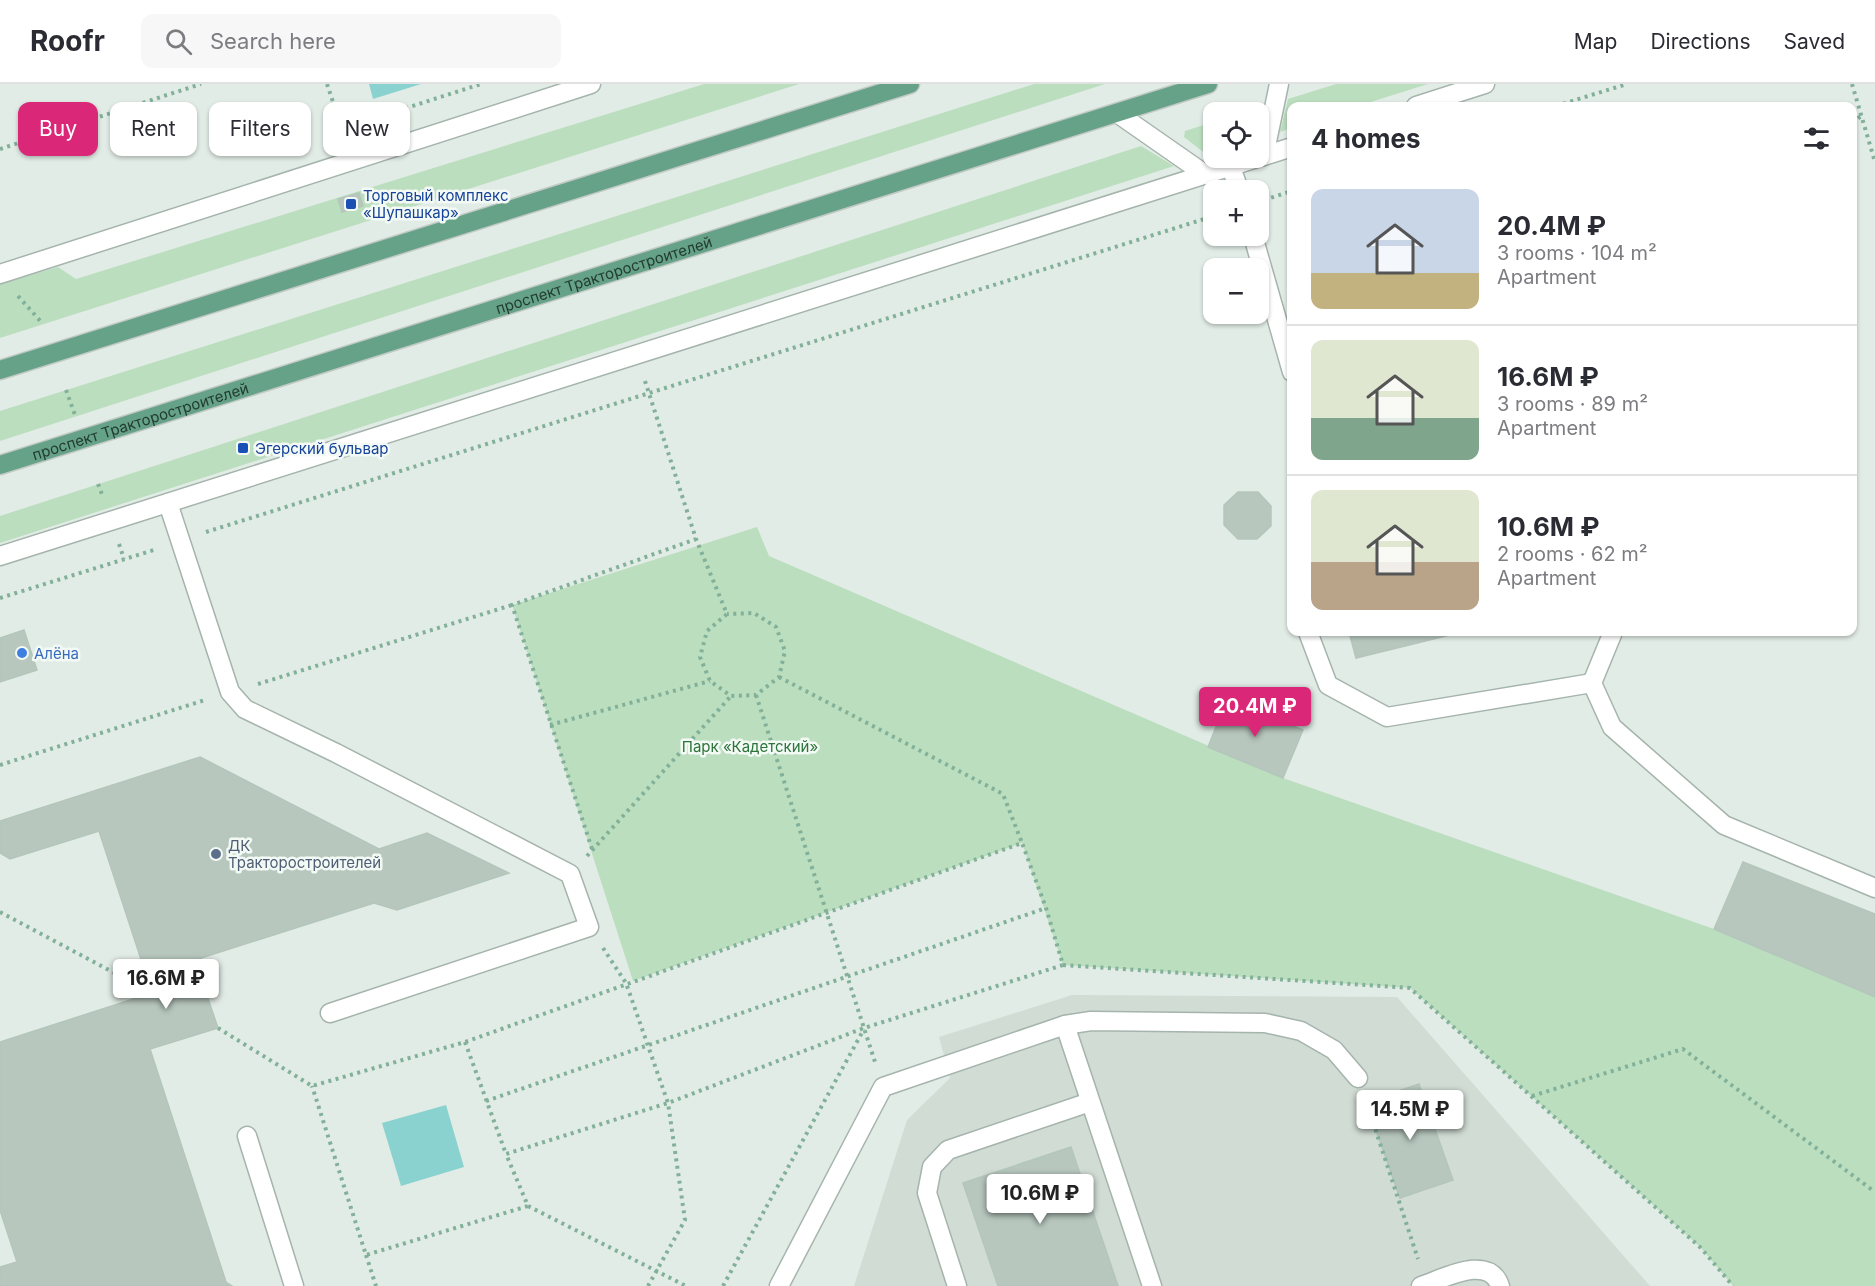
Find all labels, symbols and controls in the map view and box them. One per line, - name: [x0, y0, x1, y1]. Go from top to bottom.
- search box: [141, 14, 561, 68]
- text: Roofr: [30, 24, 105, 58]
- icon: search: [162, 25, 195, 58]
- text: Search here: [210, 28, 336, 54]
- text: Map: [1574, 29, 1617, 54]
- text: Directions: [1650, 29, 1751, 54]
- text: Saved: [1784, 29, 1845, 54]
- chip: Buy: [18, 102, 98, 156]
- chip: Rent: [110, 102, 197, 156]
- chip: Filters: [209, 102, 311, 156]
- chip: New: [323, 102, 410, 156]
- map controls: [1203, 102, 1269, 324]
- button: locate: [1203, 102, 1269, 168]
- icon: filters: [1800, 122, 1833, 155]
- text: 4 homes: [1311, 123, 1421, 154]
- button: +: [1203, 180, 1269, 246]
- place label: Торговый комплекс «Шупашкар»: [363, 186, 508, 222]
- marker: Торговый комплекс «Шупашкар»: [344, 197, 358, 211]
- text: 20.4M ₽: [1497, 210, 1606, 241]
- icon: home: [1359, 213, 1431, 285]
- street label: проспект Тракторостроителей: [493, 232, 714, 318]
- text: 3 rooms · 104 m²: [1497, 241, 1657, 265]
- button: −: [1203, 258, 1269, 324]
- text: Apartment: [1497, 265, 1596, 289]
- text: 16.6M ₽: [1497, 361, 1599, 392]
- icon: home: [1359, 364, 1431, 436]
- street label: проспект Тракторостроителей: [30, 378, 251, 464]
- text: 3 rooms · 89 m²: [1497, 392, 1648, 416]
- text: Apartment: [1497, 416, 1596, 440]
- place label: Эгерский бульвар: [255, 439, 389, 458]
- marker: Эгерский бульвар: [236, 441, 250, 455]
- text: 10.6M ₽: [1497, 511, 1599, 542]
- icon: home: [1359, 514, 1431, 586]
- text: 2 rooms · 62 m²: [1497, 542, 1648, 566]
- text: Apartment: [1497, 566, 1596, 590]
- place label: Алёна: [34, 644, 79, 663]
- marker: Алёна: [15, 646, 29, 660]
- pin: 20.4M ₽: [1200, 687, 1310, 738]
- text: 20.4M ₽: [1213, 694, 1297, 718]
- park label: Парк «Кадетский»: [682, 737, 818, 756]
- place label: ДК Тракторостроителей: [228, 836, 381, 872]
- marker: ДК Тракторостроителей: [209, 847, 223, 861]
- pin: 16.6M ₽: [111, 959, 221, 1010]
- text: 16.6M ₽: [127, 966, 205, 990]
- pin: 14.5M ₽: [1355, 1090, 1465, 1141]
- text: 14.5M ₽: [1370, 1097, 1450, 1121]
- pin: 10.6M ₽: [985, 1174, 1095, 1225]
- text: 10.6M ₽: [1001, 1181, 1079, 1205]

